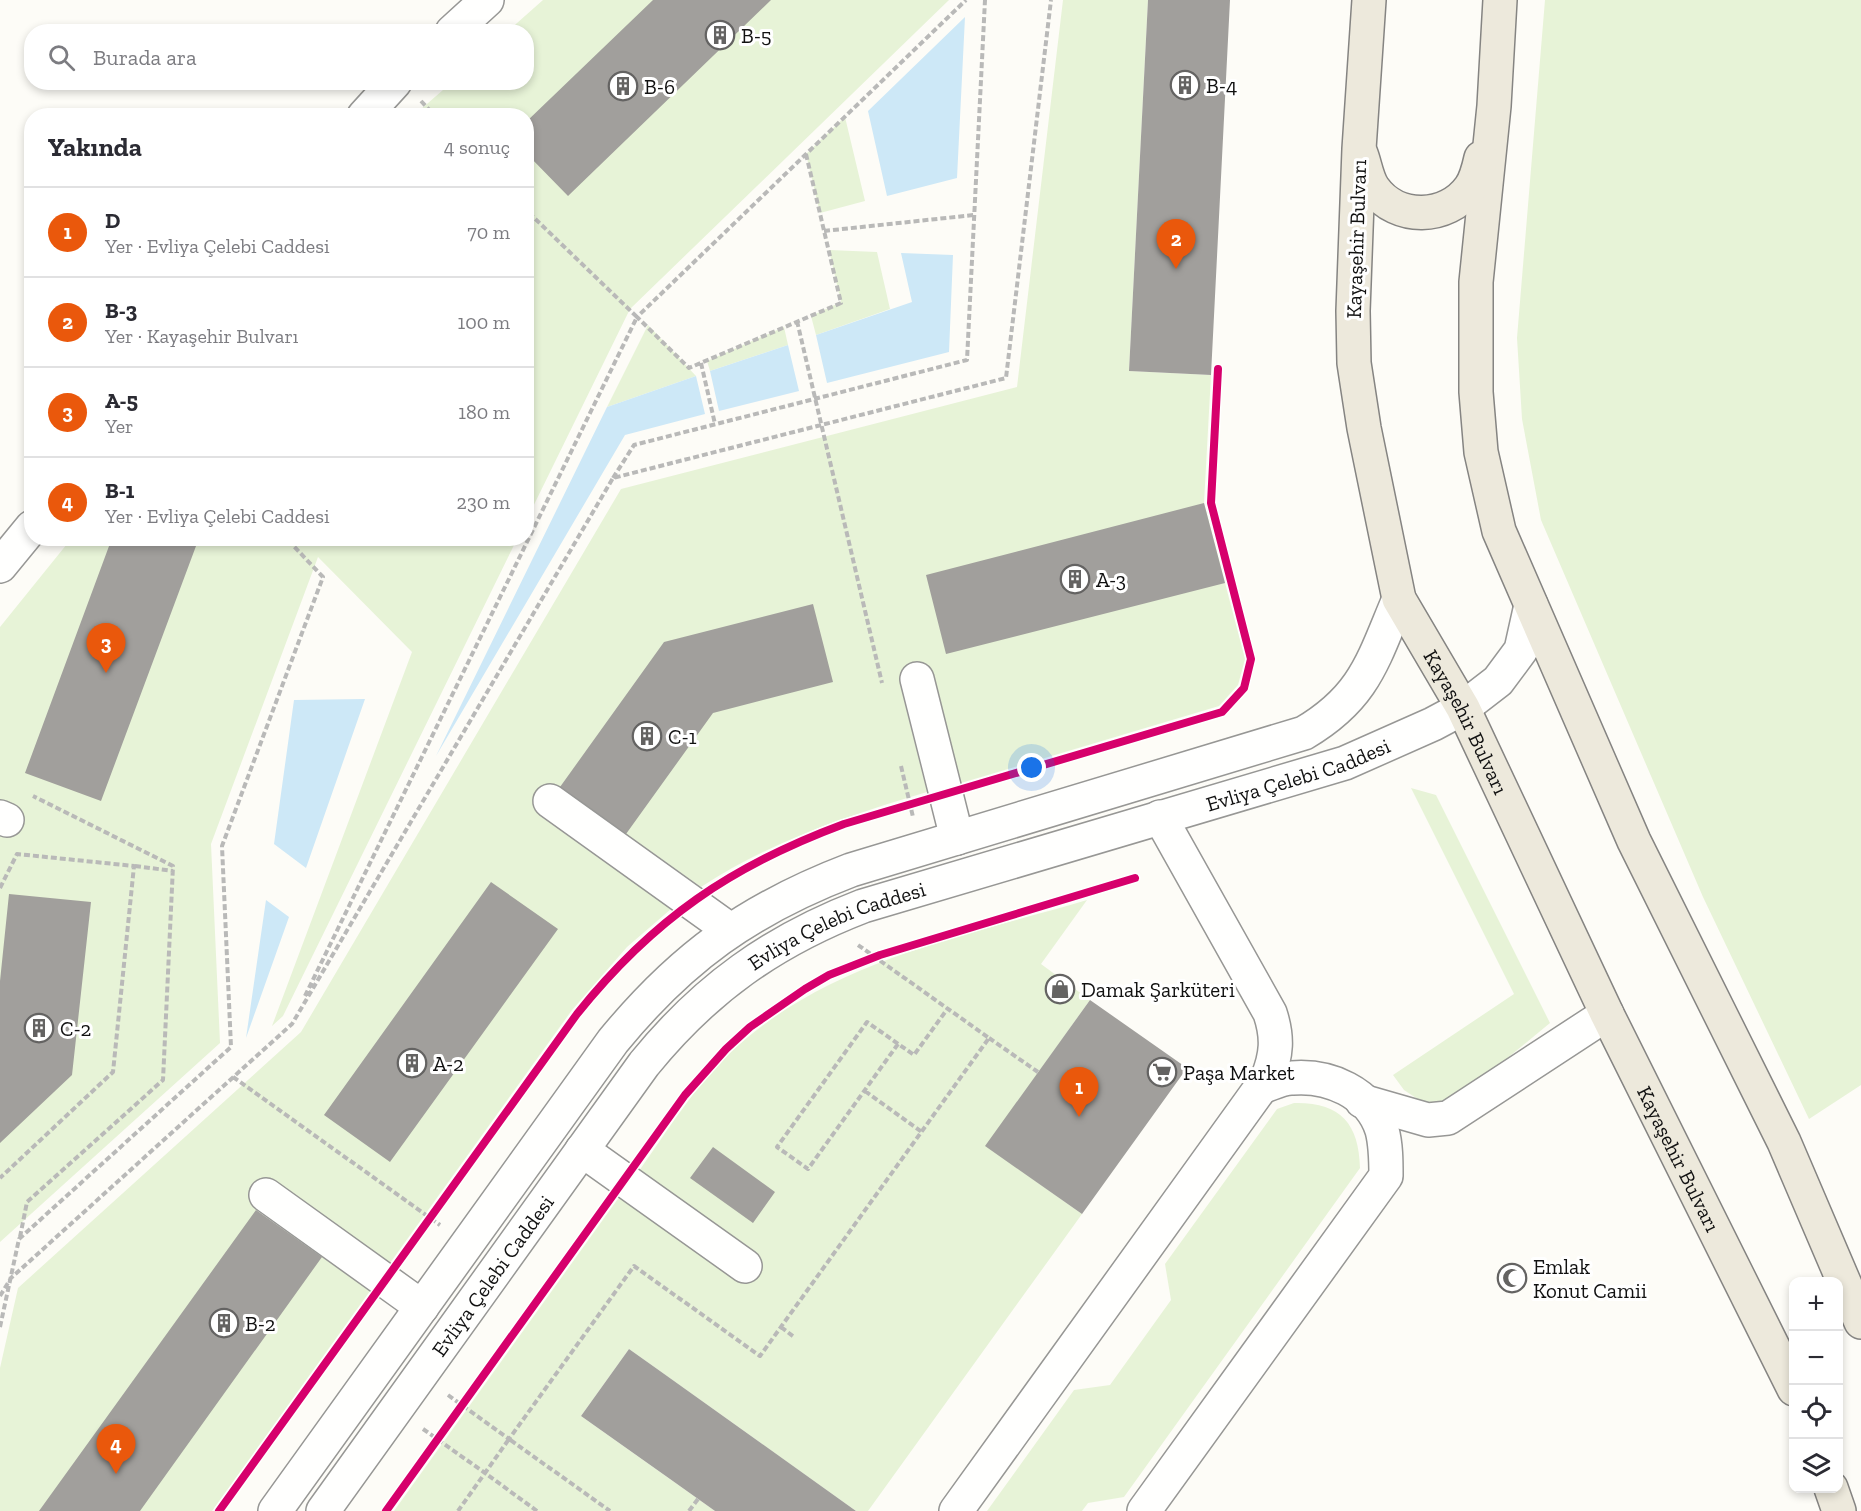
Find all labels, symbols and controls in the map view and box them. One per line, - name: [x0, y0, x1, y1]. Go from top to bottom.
- building icon: B-5: [704, 19, 736, 51]
- place label: B-5: [741, 23, 772, 48]
- search box: [24, 24, 534, 90]
- icon: search: [45, 41, 78, 74]
- text: Burada ara: [93, 44, 197, 71]
- building icon: B-4: [1169, 69, 1201, 101]
- building icon: B-6: [607, 70, 639, 102]
- place label: B-4: [1206, 73, 1237, 98]
- place label: B-6: [644, 74, 675, 99]
- text: Yakında: [48, 131, 142, 163]
- text: 4 sonuç: [444, 135, 510, 159]
- street label: Kayaşehir Bulvarı: [1341, 159, 1371, 319]
- text: D: [105, 207, 120, 234]
- text: 1: [63, 220, 72, 244]
- text: 70 m: [467, 220, 510, 244]
- pin: 2: [1156, 220, 1196, 269]
- text: Yer · Evliya Çelebi Caddesi: [105, 234, 330, 258]
- text: B-3: [105, 297, 137, 324]
- text: 2: [62, 310, 73, 334]
- text: 100 m: [457, 310, 510, 334]
- text: Yer · Kayaşehir Bulvarı: [105, 324, 298, 348]
- text: A-5: [105, 387, 138, 414]
- text: 3: [62, 400, 73, 424]
- text: 180 m: [458, 400, 510, 424]
- text: Yer: [105, 414, 134, 438]
- text: B-1: [105, 477, 134, 504]
- text: 4: [62, 490, 73, 514]
- text: 230 m: [457, 490, 510, 514]
- text: Yer · Evliya Çelebi Caddesi: [105, 504, 330, 528]
- building icon: A-3: [1059, 563, 1091, 595]
- place label: A-3: [1096, 567, 1126, 592]
- pin: 3: [86, 624, 126, 673]
- street label: Kayaşehir Bulvarı: [1419, 645, 1514, 798]
- building icon: C-1: [631, 720, 663, 752]
- place label: C-1: [668, 724, 697, 749]
- street label: Evliya Çelebi Caddesi: [1203, 732, 1394, 816]
- your location: [1017, 753, 1046, 782]
- street label: Evliya Çelebi Caddesi: [743, 876, 928, 975]
- shop icon: Damak Şarküteri: [1044, 973, 1076, 1005]
- place label: Damak Şarküteri: [1081, 977, 1235, 1002]
- building icon: C-2: [23, 1012, 55, 1044]
- place label: C-2: [60, 1016, 91, 1041]
- building icon: A-2: [396, 1047, 428, 1079]
- place label: A-2: [433, 1051, 464, 1076]
- supermarket icon: Paşa Market: [1146, 1056, 1178, 1088]
- place label: Paşa Market: [1183, 1060, 1295, 1085]
- pin: 1: [1060, 1068, 1098, 1117]
- street label: Kayaşehir Bulvarı: [1632, 1082, 1726, 1236]
- street label: Evliya Çelebi Caddesi: [426, 1190, 558, 1361]
- place label: Emlak Konut Camii: [1533, 1254, 1647, 1303]
- mosque icon: Emlak Konut Camii: [1496, 1262, 1528, 1294]
- map controls: [1789, 1277, 1843, 1493]
- button: +: [1789, 1277, 1843, 1331]
- building icon: B-2: [208, 1307, 240, 1339]
- place label: B-2: [245, 1311, 276, 1336]
- button: −: [1789, 1331, 1843, 1385]
- button: locate: [1789, 1385, 1843, 1439]
- pin: 4: [96, 1424, 136, 1474]
- button: layers: [1789, 1439, 1843, 1493]

